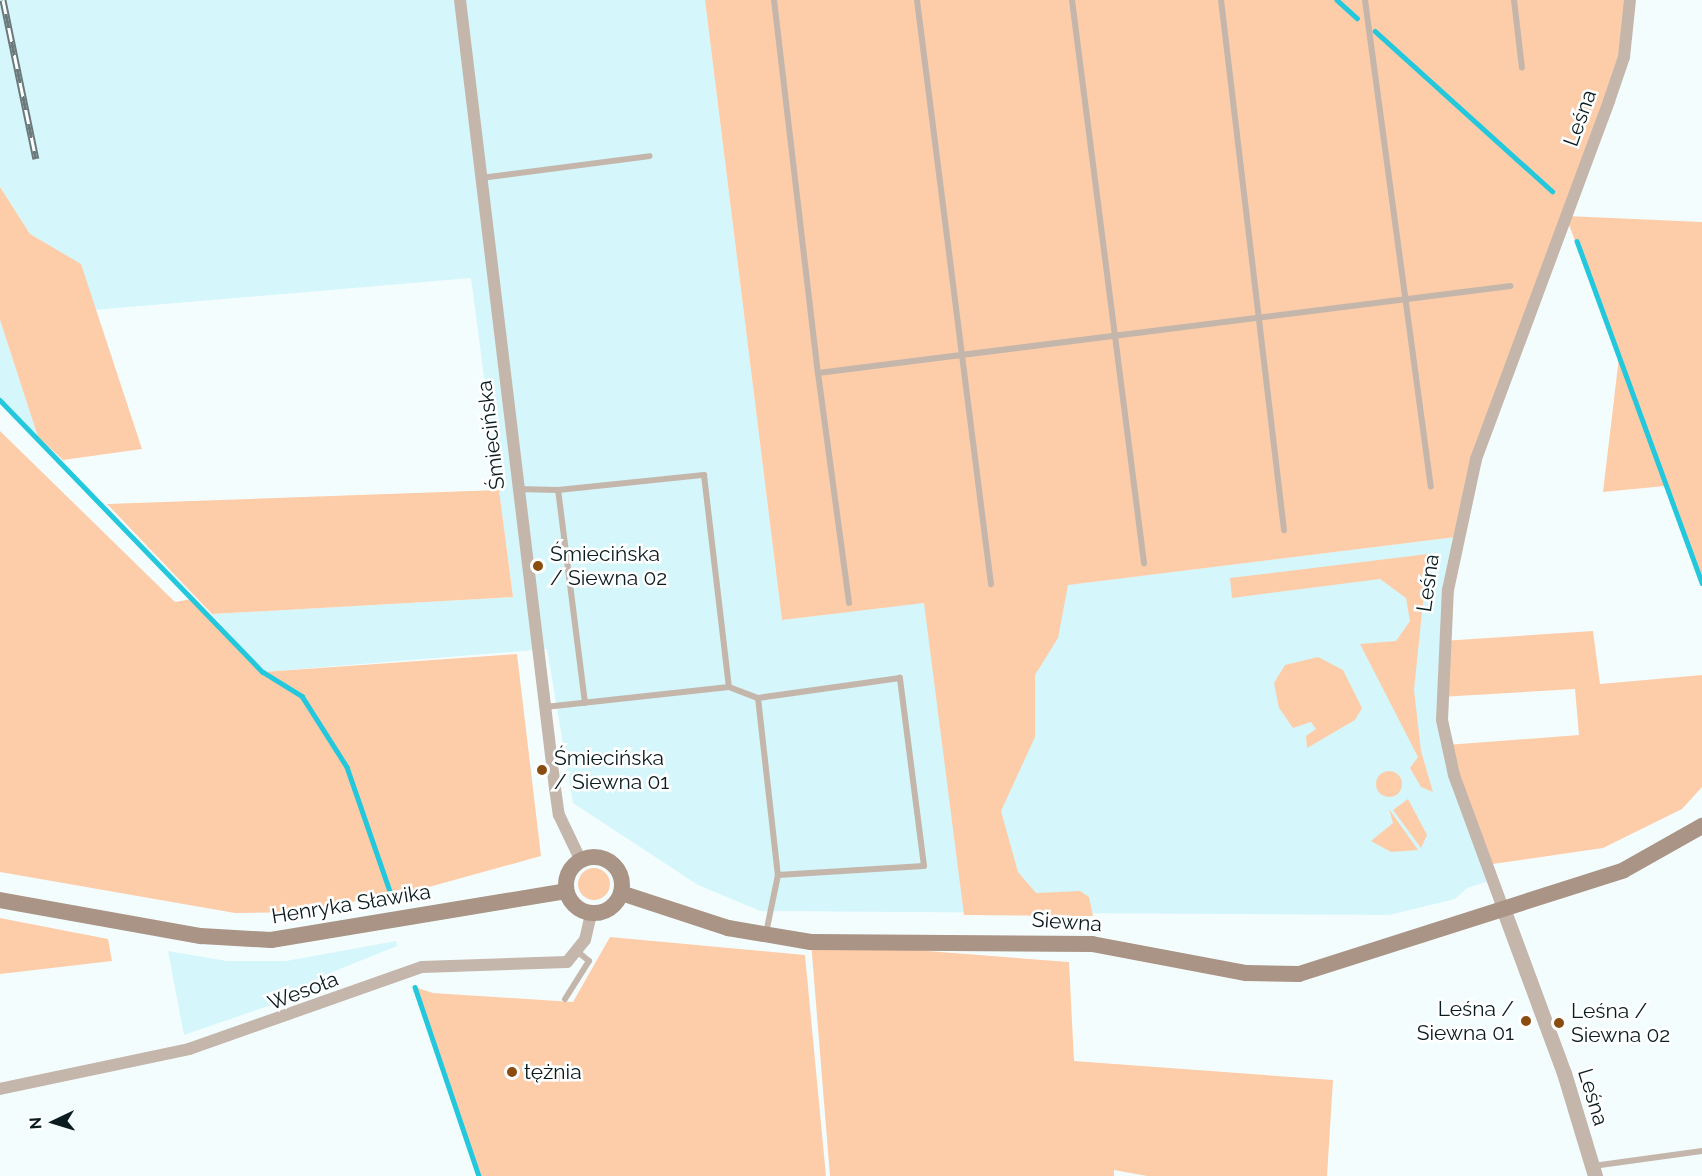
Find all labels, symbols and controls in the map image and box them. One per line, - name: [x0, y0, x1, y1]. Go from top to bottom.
- street label: Leśna: [1558, 86, 1602, 150]
- street label: Śmiecińska: [472, 379, 510, 491]
- place label: Śmiecińska / Siewna 02: [550, 541, 667, 591]
- street label: Leśna: [1411, 552, 1445, 614]
- marker: Śmiecińska / Siewna 02: [531, 559, 545, 573]
- place label: Śmiecińska / Siewna 01: [554, 745, 669, 795]
- marker: Śmiecińska / Siewna 01: [535, 763, 549, 777]
- street label: Henryka Sławika: [270, 879, 432, 929]
- street label: Siewna: [1031, 907, 1103, 937]
- street label: Wesoła: [264, 966, 342, 1016]
- place label: Leśna / Siewna 01: [1417, 996, 1514, 1046]
- place label: Leśna / Siewna 02: [1571, 998, 1670, 1048]
- marker: Leśna / Siewna 01: [1519, 1014, 1533, 1028]
- marker: Leśna / Siewna 02: [1552, 1016, 1566, 1030]
- place label: tężnia: [524, 1059, 582, 1085]
- marker: tężnia: [505, 1065, 519, 1079]
- street label: Leśna: [1572, 1066, 1614, 1128]
- north arrow: [24, 1092, 84, 1152]
- text: N: [26, 1117, 45, 1130]

